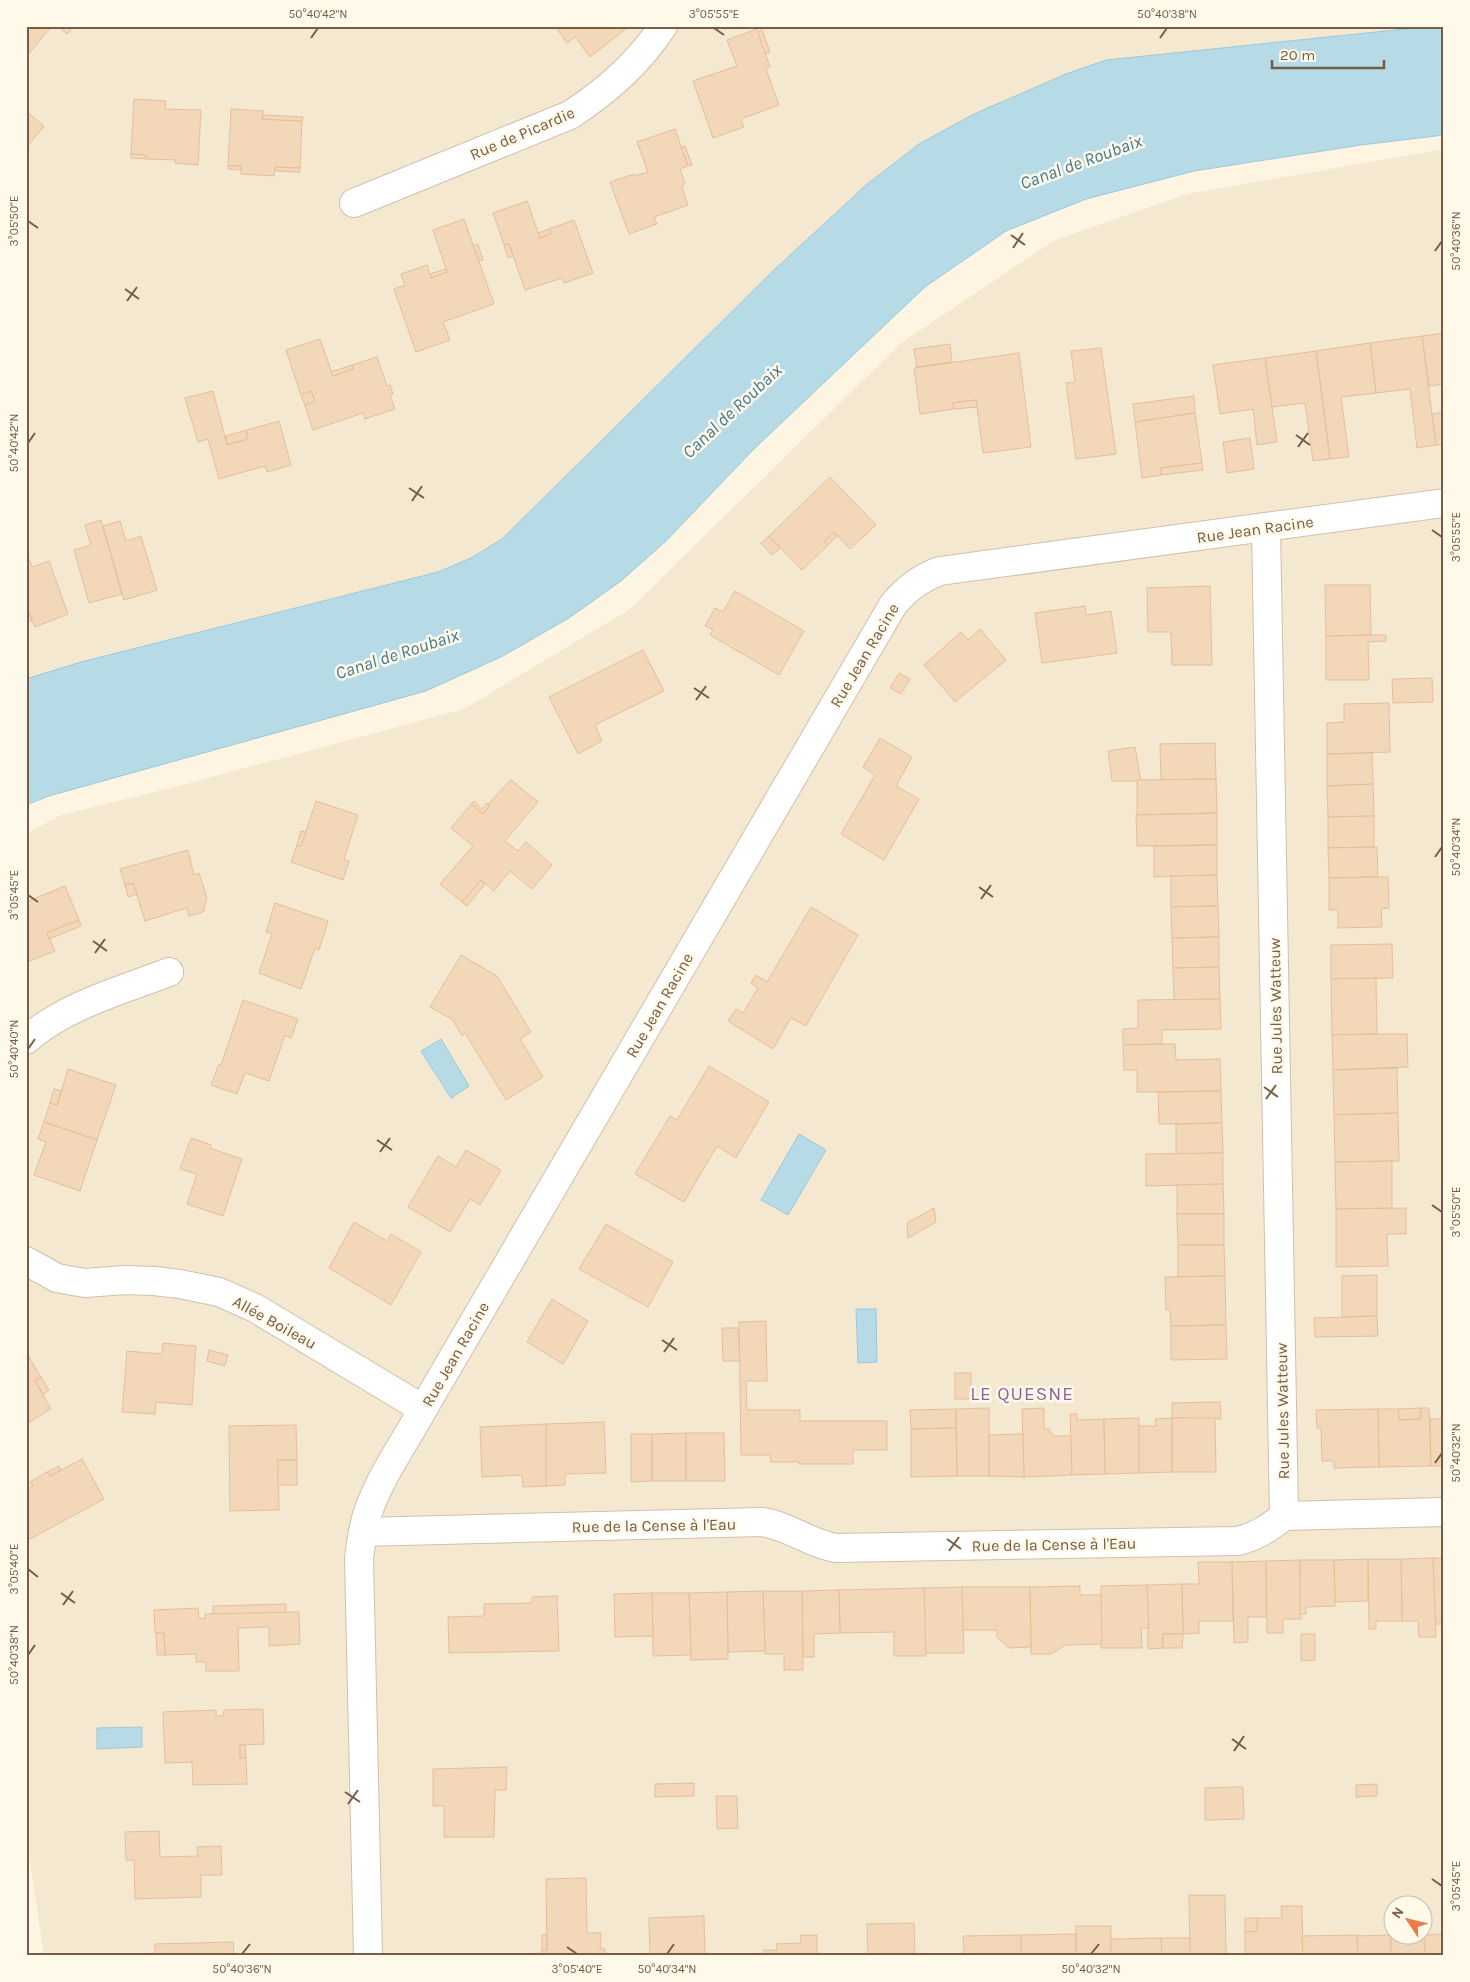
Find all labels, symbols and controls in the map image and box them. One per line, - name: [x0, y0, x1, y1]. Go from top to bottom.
- text: 50°40'42"N: [289, 7, 347, 21]
- text: 3°05'55"E: [689, 7, 739, 21]
- text: 50°40'38"N: [1137, 7, 1197, 21]
- scale bar: [1272, 38, 1385, 70]
- text: 20 m: [1280, 46, 1315, 64]
- street label: Rue de Picardie: [467, 103, 577, 164]
- water label: Canal de Roubaix: [1017, 129, 1146, 194]
- text: 3°05'50"E: [7, 196, 21, 247]
- text: 50°40'36"N: [1449, 211, 1463, 271]
- water label: Canal de Roubaix: [678, 359, 787, 463]
- text: 50°40'42"N: [7, 414, 21, 472]
- street label: Rue Jean Racine: [1195, 512, 1315, 547]
- text: 3°05'55"E: [1449, 512, 1463, 562]
- street label: Rue Jean Racine: [826, 600, 903, 711]
- water label: Canal de Roubaix: [333, 623, 462, 684]
- text: 50°40'34"N: [1449, 817, 1463, 877]
- text: 3°05'45"E: [7, 870, 21, 920]
- street label: Rue Jules Watteuw: [1265, 937, 1286, 1074]
- street label: Rue Jean Racine: [622, 949, 697, 1061]
- text: 50°40'40"N: [7, 1019, 21, 1079]
- text: 3°05'50"E: [1449, 1187, 1463, 1238]
- street label: Allée Boileau: [229, 1292, 320, 1353]
- street label: Rue Jean Racine: [418, 1298, 493, 1410]
- street label: Rue Jules Watteuw: [1272, 1342, 1293, 1479]
- district label: LE QUESNE: [970, 1383, 1074, 1405]
- text: 50°40'32"N: [1449, 1423, 1463, 1483]
- street label: Rue de la Cense à l'Eau: [571, 1515, 737, 1536]
- street label: Rue de la Cense à l'Eau: [971, 1534, 1137, 1555]
- text: 3°05'40"E: [7, 1544, 21, 1594]
- text: 50°40'38"N: [7, 1625, 21, 1685]
- text: 3°05'45"E: [1449, 1861, 1463, 1911]
- north arrow: [1382, 1894, 1432, 1944]
- text: N: [1388, 1904, 1408, 1922]
- text: 50°40'36"N: [212, 1962, 272, 1976]
- text: 3°05'40"E: [552, 1962, 602, 1976]
- text: 50°40'34"N: [637, 1962, 697, 1976]
- text: 50°40'32"N: [1061, 1962, 1121, 1976]

